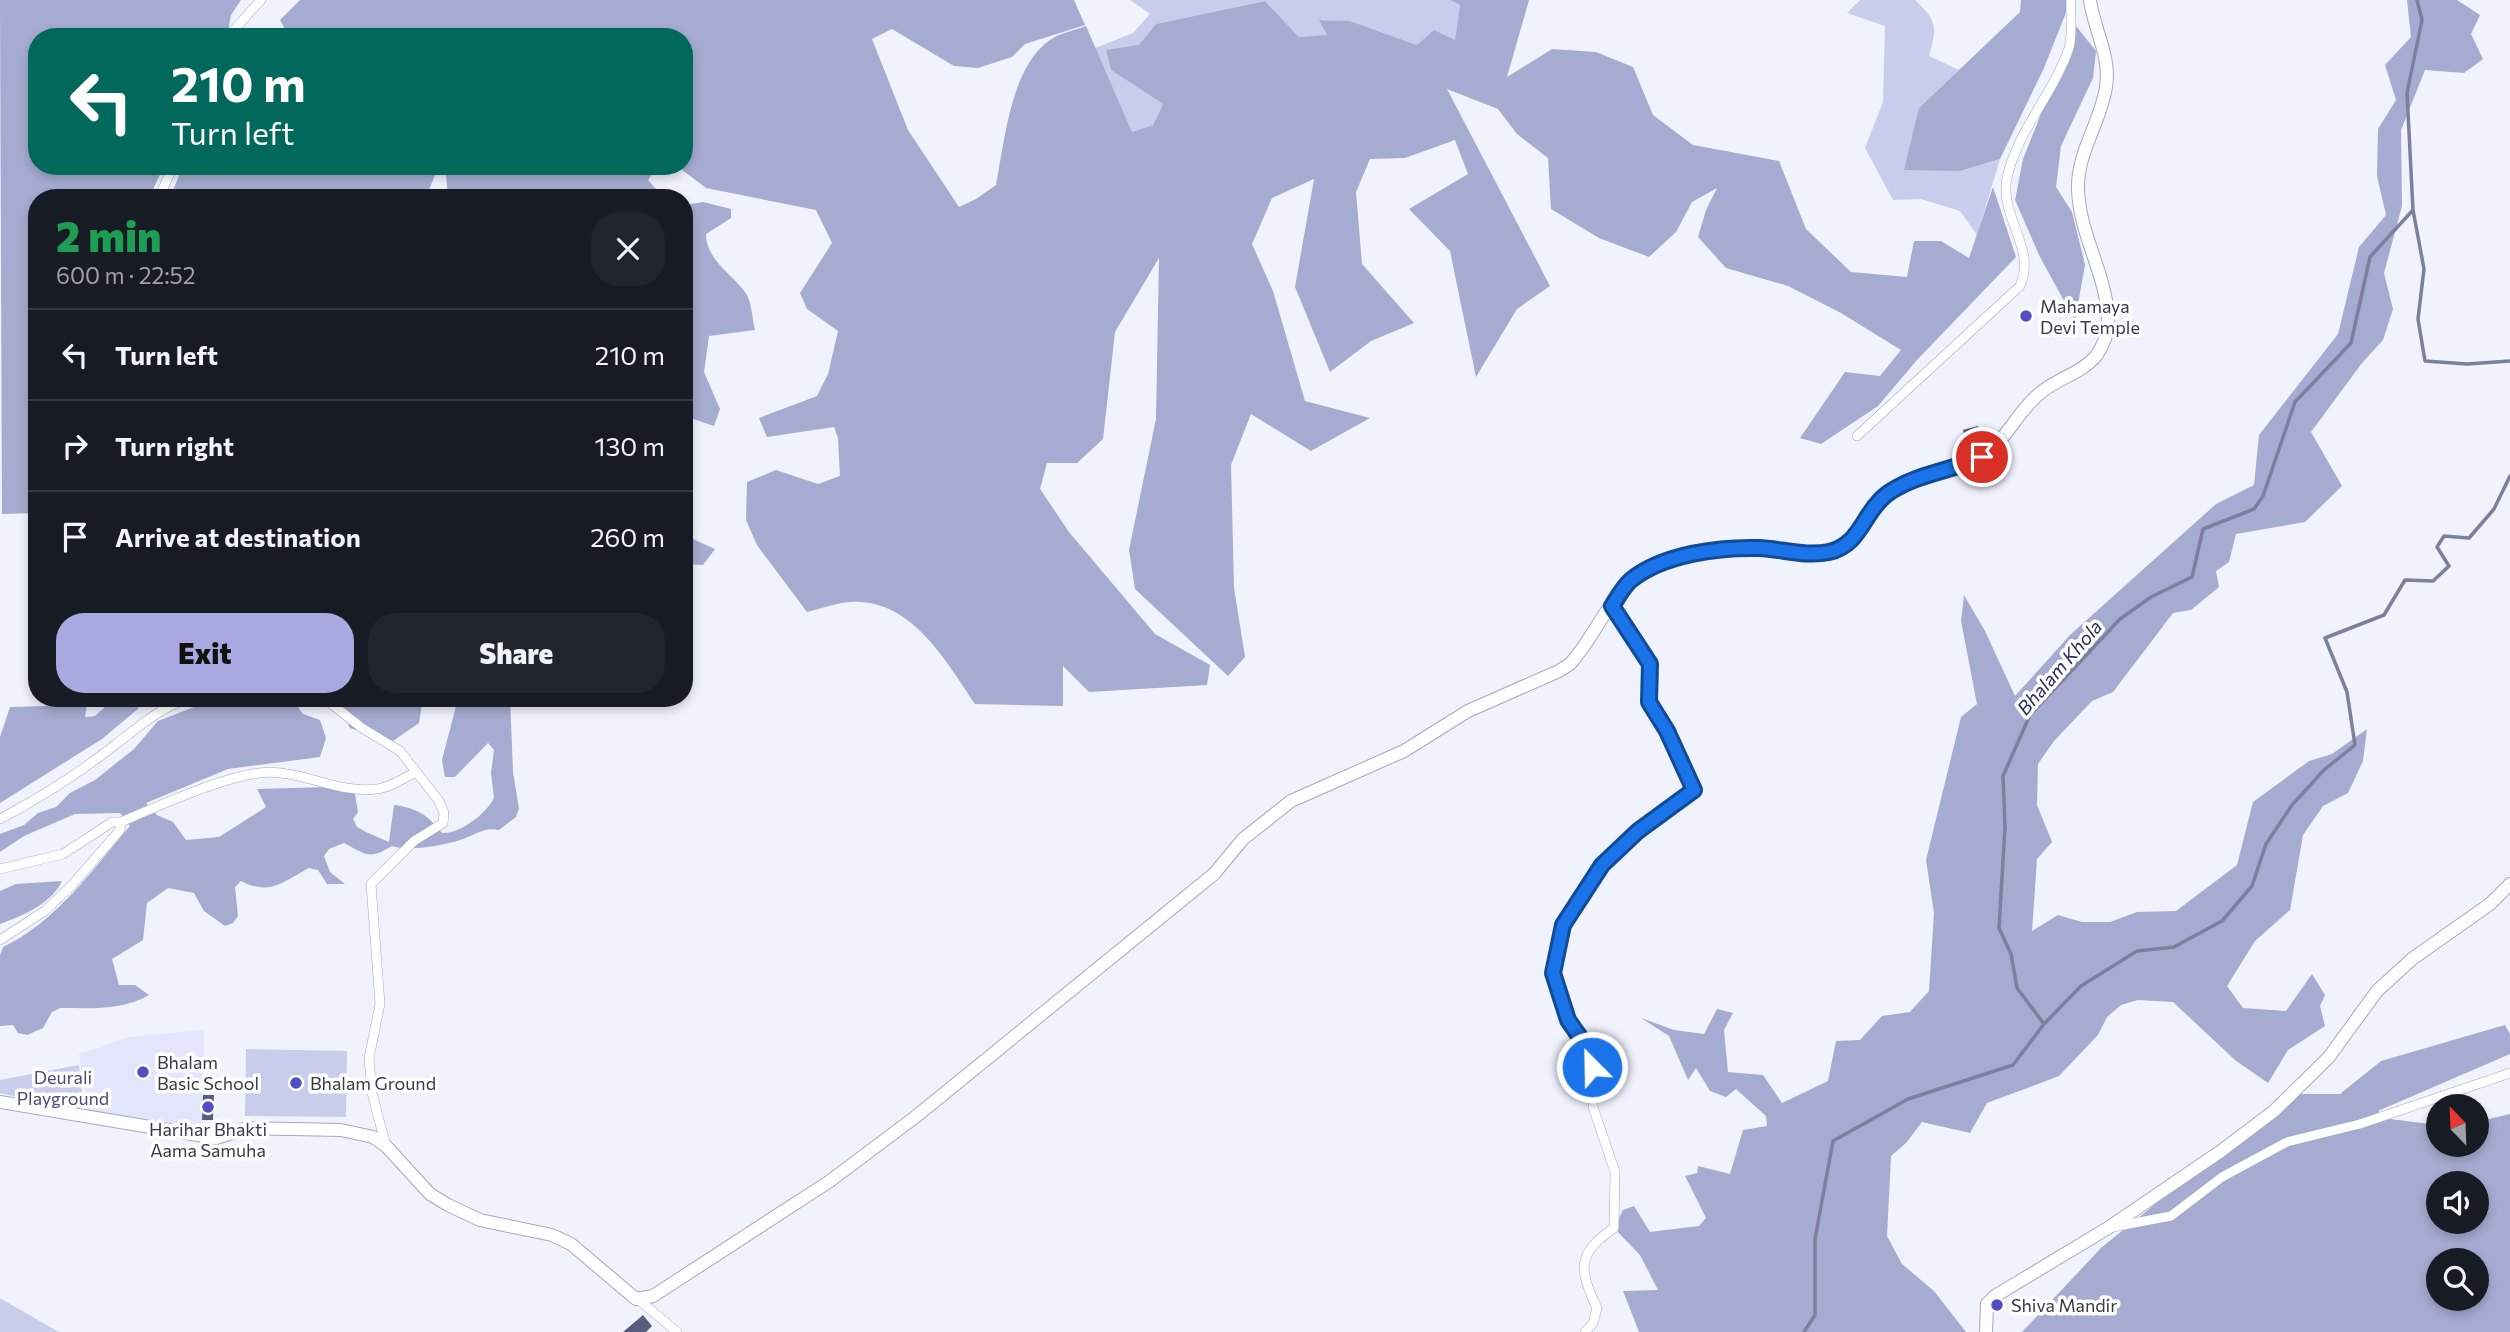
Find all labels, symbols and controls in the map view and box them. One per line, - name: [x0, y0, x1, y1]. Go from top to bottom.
- text: 210 m: [171, 52, 306, 112]
- icon: left: [56, 56, 147, 147]
- text: Turn left: [171, 112, 295, 152]
- text: 2 min: [56, 209, 162, 261]
- button: close: [591, 212, 665, 286]
- text: 600 m · 22:52: [56, 261, 196, 289]
- place label: Mahamaya Devi Temple: [2040, 295, 2140, 338]
- marker: Mahamaya Devi Temple: [2018, 308, 2034, 324]
- icon: left: [56, 336, 94, 374]
- text: Turn left: [115, 339, 218, 370]
- text: 210 m: [595, 339, 665, 370]
- icon: right: [56, 427, 94, 465]
- pin: [1952, 427, 2012, 487]
- text: Turn right: [115, 430, 234, 461]
- text: 130 m: [594, 430, 665, 461]
- icon: arrive: [1963, 438, 2001, 476]
- icon: arrive: [56, 518, 94, 556]
- text: Arrive at destination: [115, 521, 361, 552]
- text: 260 m: [590, 521, 665, 552]
- button: Exit: [56, 613, 354, 693]
- button: Share: [368, 613, 665, 693]
- water label: Bhalam Khola: [2012, 615, 2106, 719]
- position arrow: [1555, 1030, 1629, 1104]
- place label: Bhalam Basic School: [157, 1051, 259, 1094]
- marker: Bhalam Basic School: [135, 1064, 151, 1080]
- park label: Deurali Playground: [17, 1066, 109, 1109]
- place label: Bhalam Ground: [310, 1072, 436, 1094]
- marker: Bhalam Ground: [288, 1075, 304, 1091]
- north arrow: [2426, 1094, 2488, 1157]
- map controls: [2426, 1094, 2489, 1311]
- marker: Harihar Bhakti Aama Samuha: [200, 1099, 216, 1115]
- place label: Harihar Bhakti Aama Samuha: [149, 1118, 267, 1161]
- button: sound: [2426, 1171, 2489, 1234]
- button: search: [2426, 1248, 2489, 1311]
- place label: Shiva Mandir: [2011, 1294, 2117, 1316]
- marker: Shiva Mandir: [1989, 1297, 2005, 1313]

